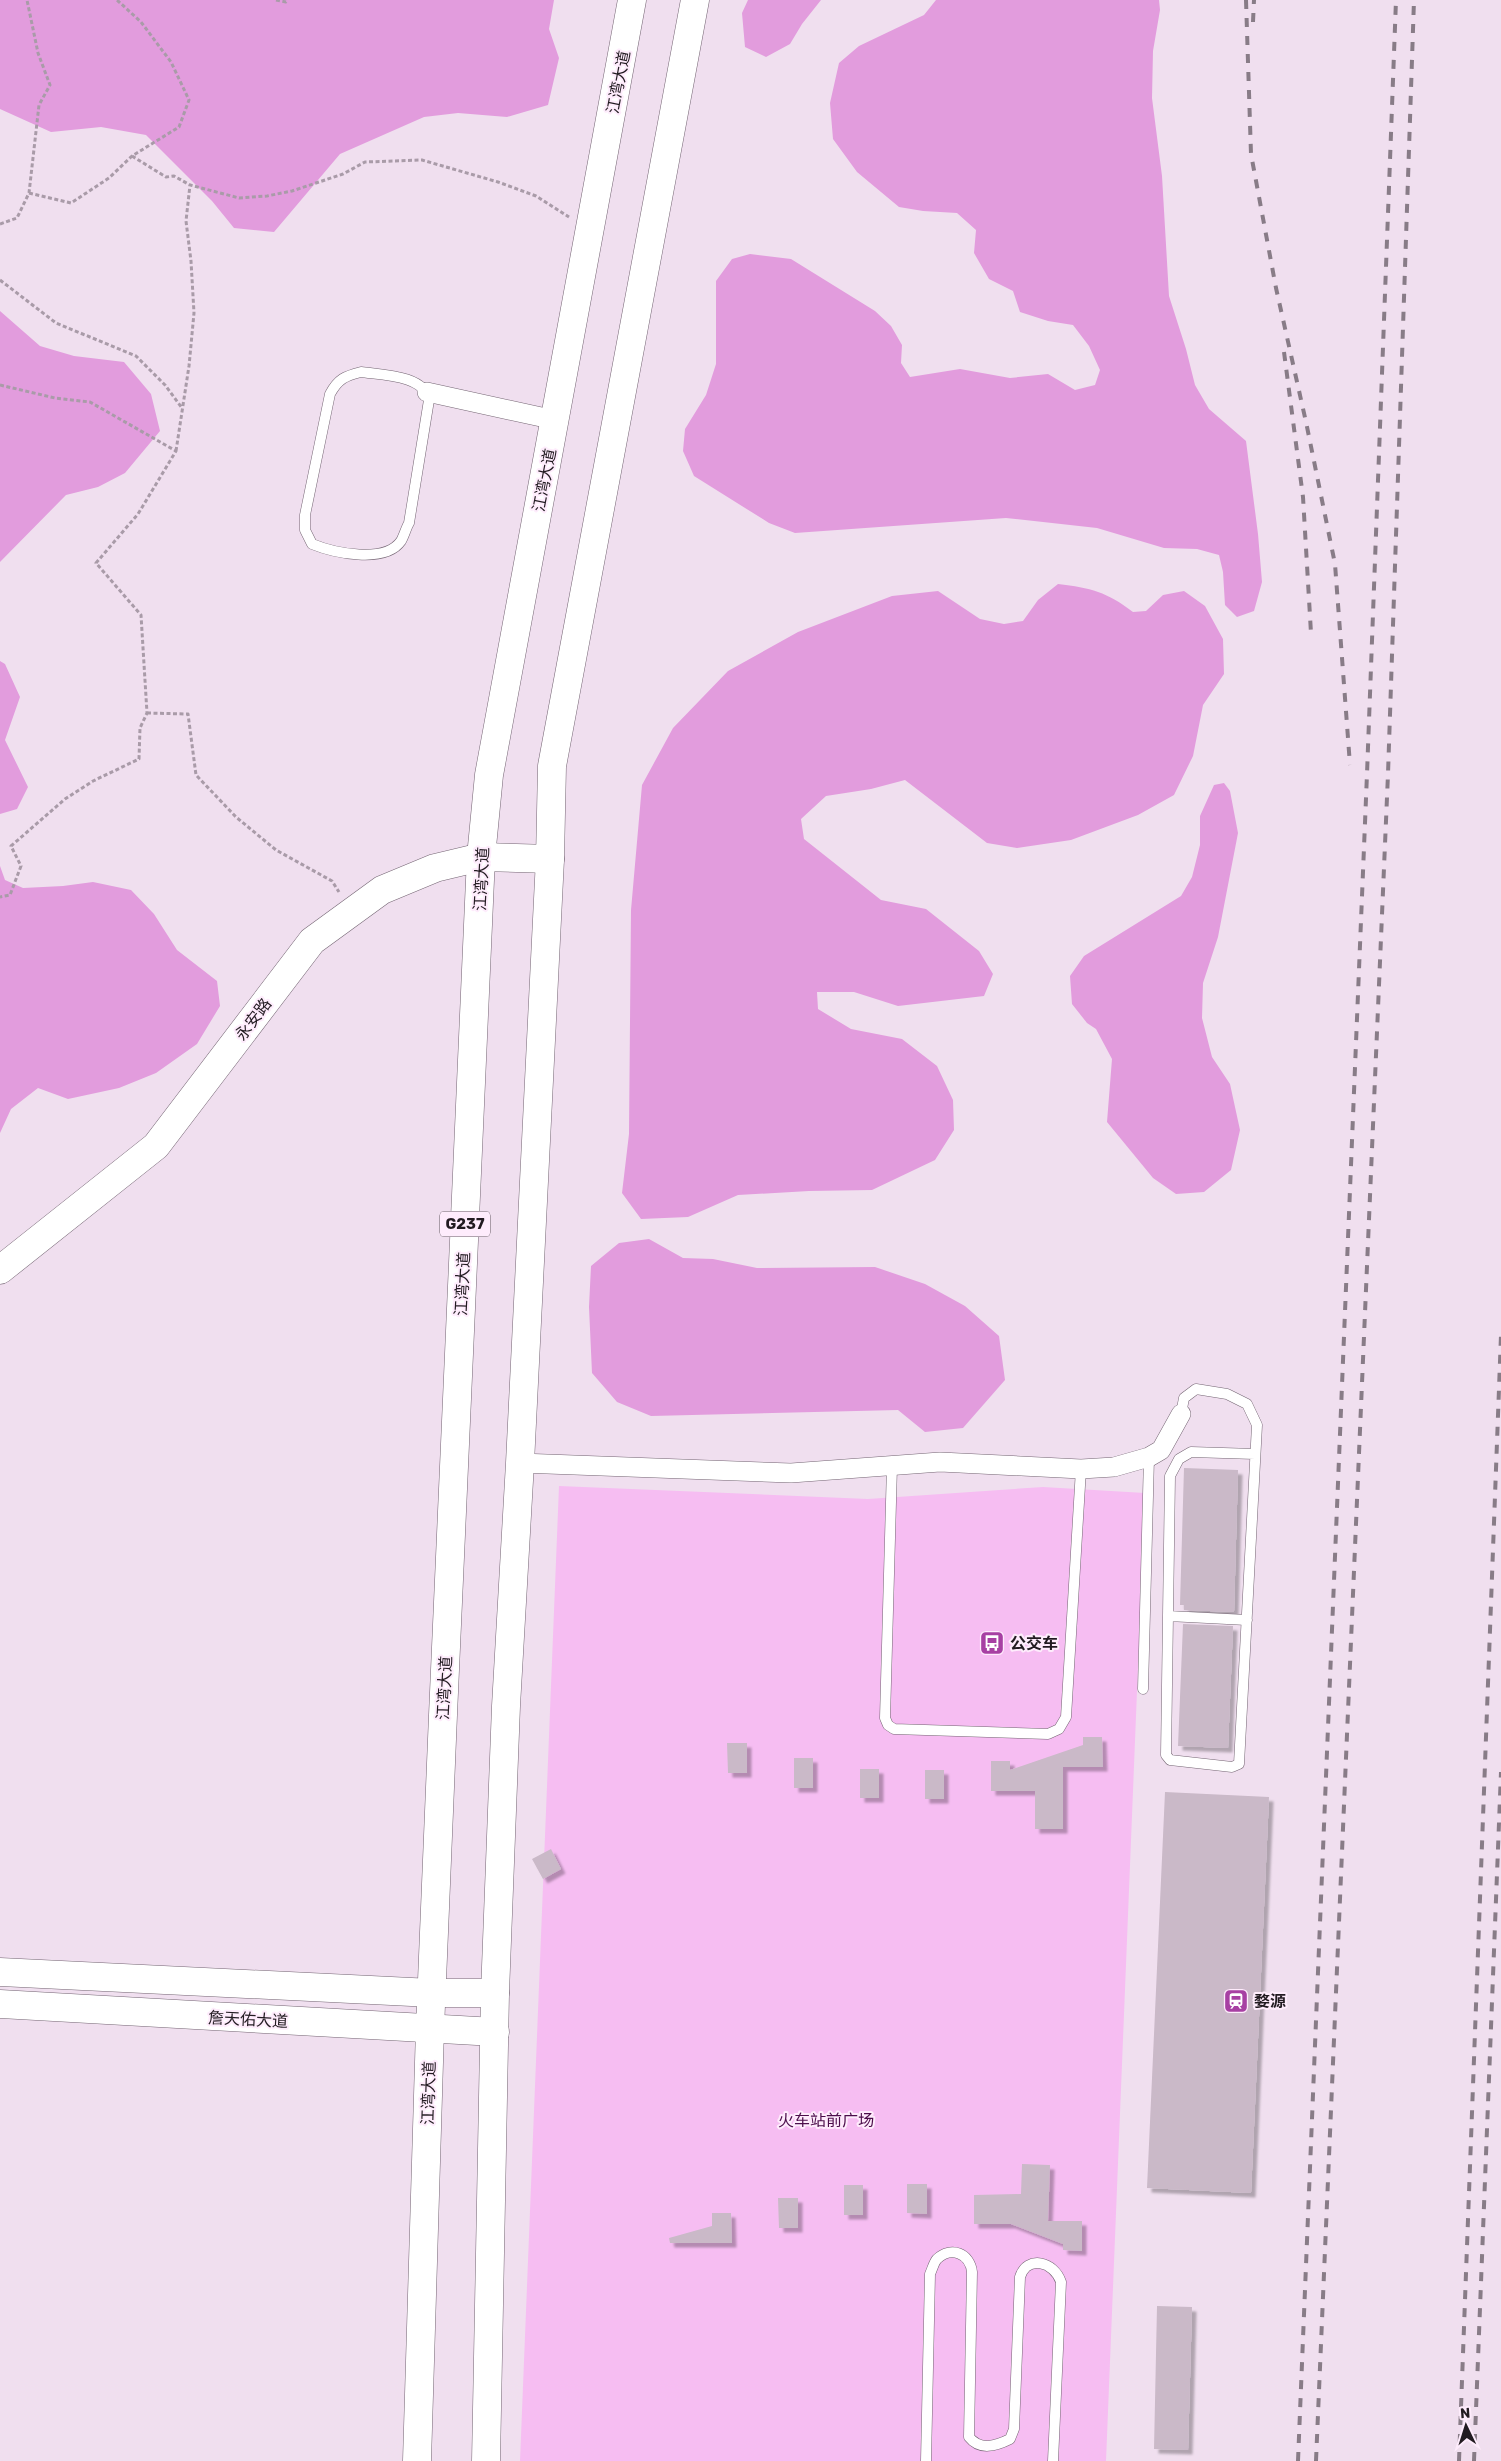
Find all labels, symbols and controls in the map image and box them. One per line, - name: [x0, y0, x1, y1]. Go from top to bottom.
- street label: 江湾大道: [603, 49, 634, 115]
- street label: 江湾大道: [529, 447, 560, 513]
- street label: 江湾大道: [470, 847, 493, 911]
- street label: 永安路: [231, 994, 275, 1044]
- road number: G237: [440, 1212, 490, 1236]
- street label: 江湾大道: [451, 1252, 474, 1316]
- bus stop icon: 公交车: [979, 1630, 1005, 1656]
- place label: 公交车: [1010, 1634, 1058, 1653]
- street label: 江湾大道: [433, 1656, 456, 1720]
- station icon: 婺源: [1223, 1988, 1249, 2014]
- place label: 婺源: [1254, 1992, 1286, 2011]
- street label: 詹天佑大道: [208, 2008, 288, 2031]
- street label: 江湾大道: [418, 2061, 439, 2125]
- park label: 火车站前广场: [778, 2111, 874, 2130]
- north arrow: [1441, 2401, 1491, 2451]
- text: N: [1460, 2405, 1471, 2422]

